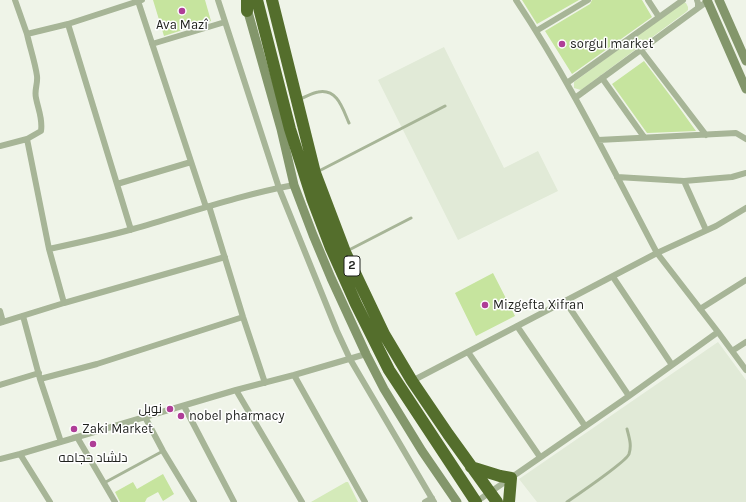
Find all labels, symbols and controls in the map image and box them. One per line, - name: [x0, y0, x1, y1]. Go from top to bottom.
- marker: Ava Mazî: [177, 6, 187, 16]
- place label: Ava Mazî: [156, 17, 208, 33]
- place label: sorgul market: [570, 36, 653, 52]
- marker: sorgul market: [557, 39, 567, 49]
- road number: 2: [344, 256, 360, 276]
- place label: Mizgefta Xifran: [493, 297, 584, 313]
- marker: Mizgefta Xifran: [480, 300, 490, 310]
- place label: نوبل: [138, 401, 162, 417]
- marker: نوبل: [165, 404, 175, 414]
- place label: nobel pharmacy: [189, 408, 284, 424]
- marker: nobel pharmacy: [176, 411, 186, 421]
- place label: Zaki Market: [82, 421, 153, 437]
- marker: Zaki Market: [69, 424, 79, 434]
- marker: دلشاد حجامه: [88, 439, 98, 449]
- place label: دلشاد حجامه: [59, 450, 127, 466]

